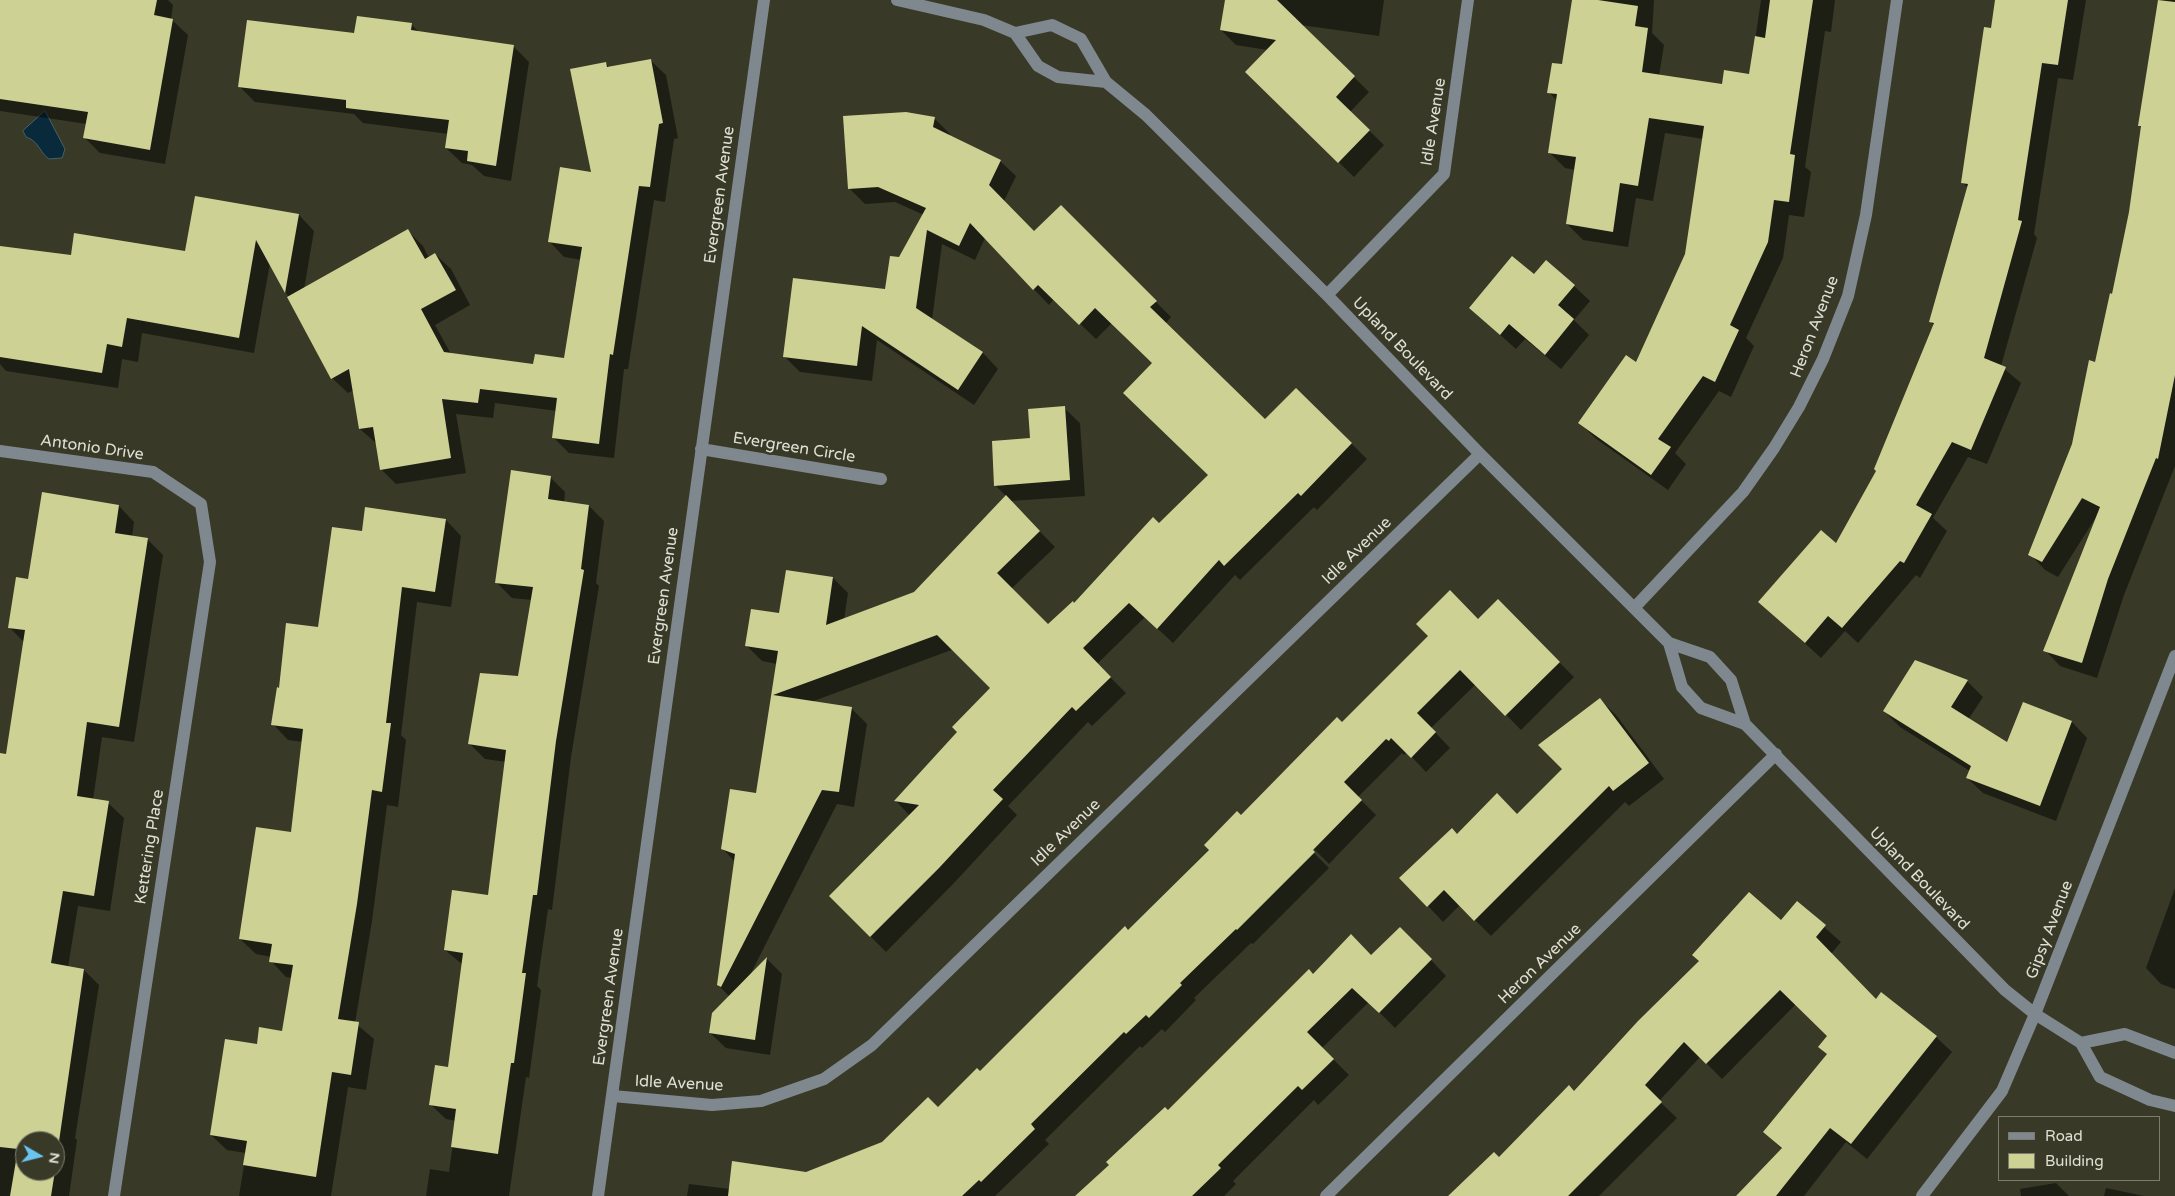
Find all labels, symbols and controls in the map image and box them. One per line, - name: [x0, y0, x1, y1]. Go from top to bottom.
- street label: Idle Avenue: [1418, 77, 1450, 167]
- street label: Evergreen Avenue: [701, 125, 739, 265]
- street label: Heron Avenue: [1787, 273, 1843, 381]
- street label: Upland Boulevard: [1348, 294, 1456, 404]
- street label: Evergreen Circle: [731, 429, 857, 467]
- street label: Antonio Drive: [39, 431, 145, 465]
- street label: Idle Avenue: [1318, 513, 1396, 589]
- street label: Evergreen Avenue: [645, 526, 683, 666]
- street label: Kettering Place: [131, 788, 169, 906]
- street label: Idle Avenue: [1027, 795, 1105, 871]
- street label: Upland Boulevard: [1865, 824, 1973, 934]
- street label: Gipsy Avenue: [2022, 878, 2078, 982]
- street label: Heron Avenue: [1495, 920, 1585, 1008]
- street label: Evergreen Avenue: [590, 927, 628, 1067]
- street label: Idle Avenue: [634, 1072, 724, 1096]
- legend: [1998, 1116, 2160, 1181]
- text: Road: [2045, 1127, 2083, 1145]
- north arrow: [15, 1131, 65, 1181]
- text: N: [45, 1151, 64, 1165]
- text: Building: [2045, 1152, 2104, 1170]

